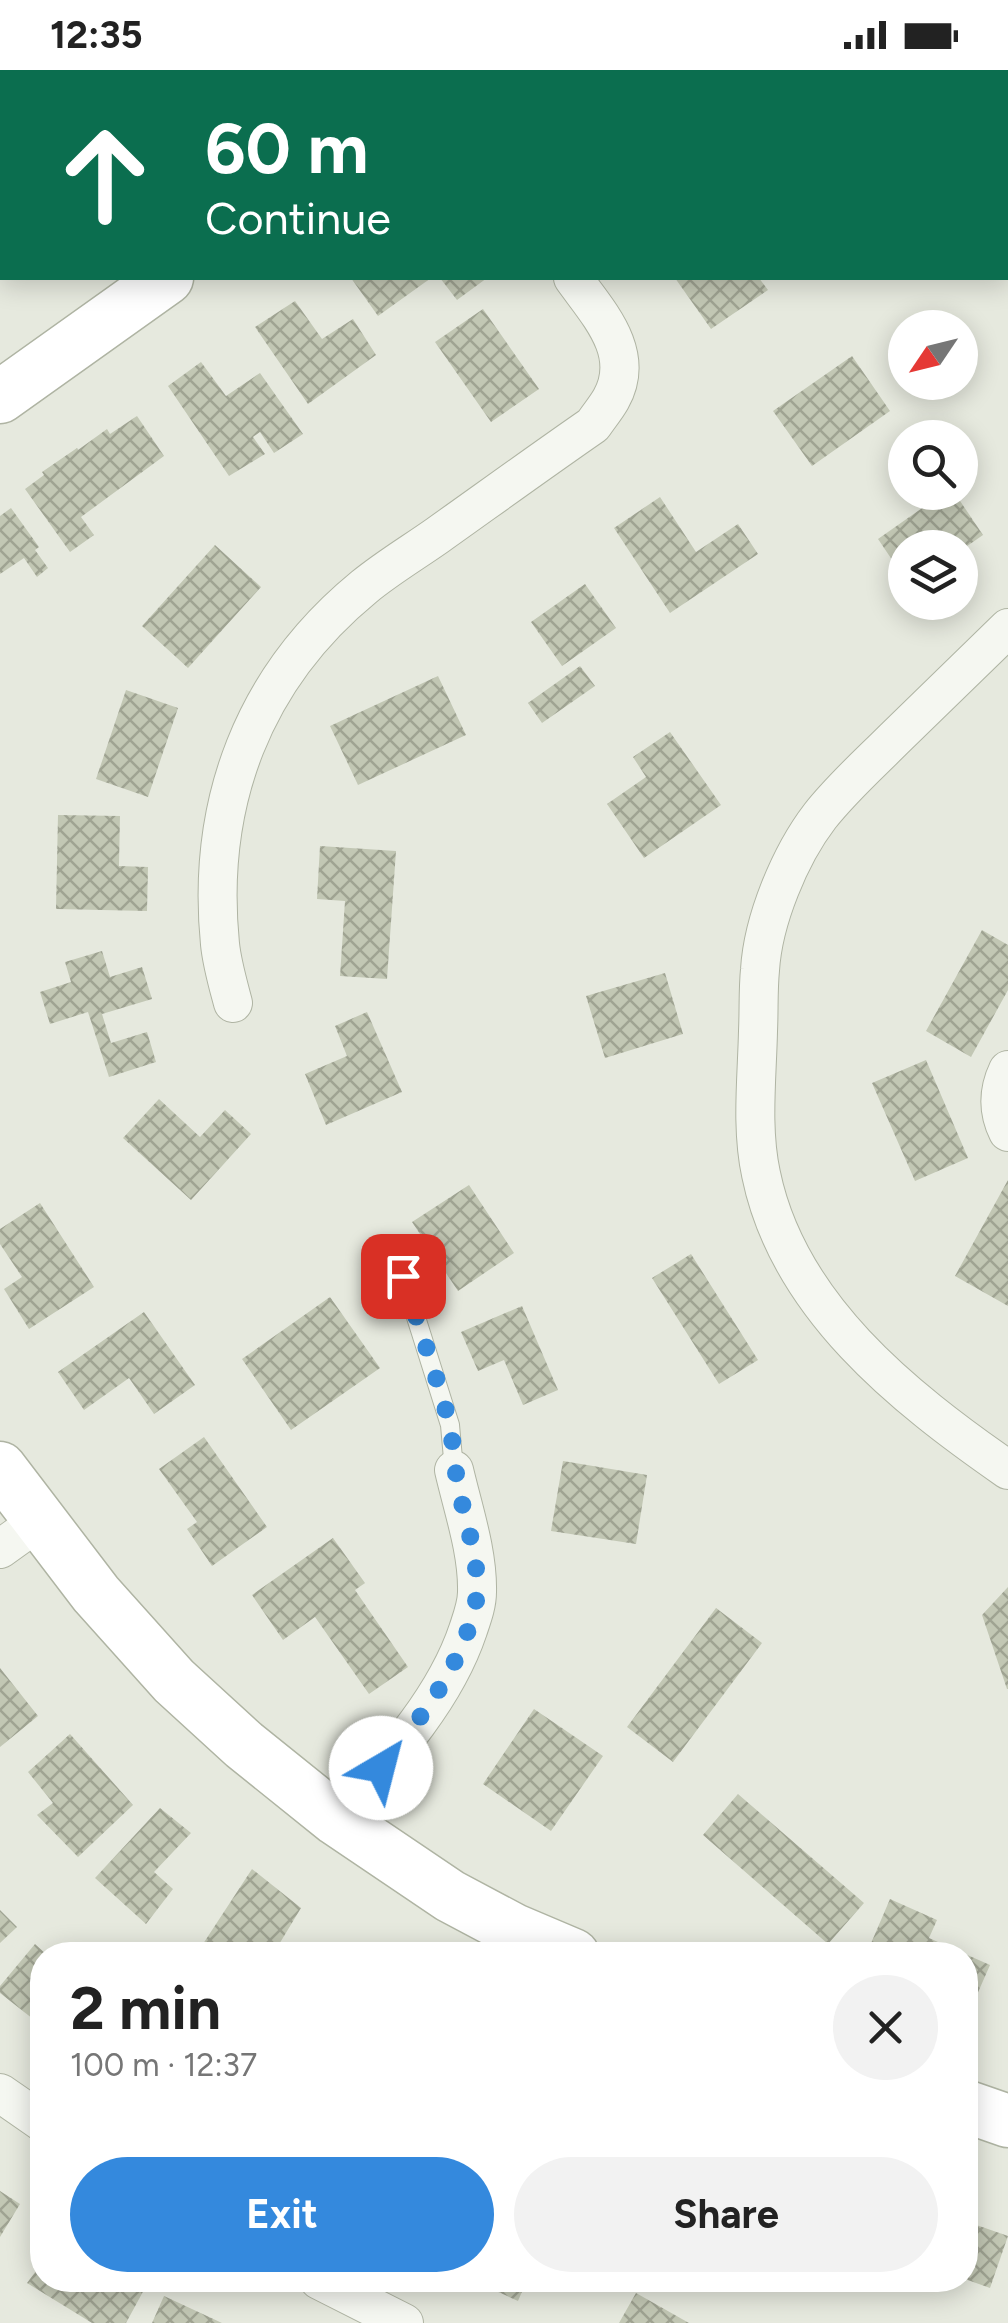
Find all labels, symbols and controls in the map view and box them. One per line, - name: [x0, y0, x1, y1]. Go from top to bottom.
- text: 12:35: [50, 12, 143, 58]
- text: 60 m: [205, 106, 369, 191]
- icon: ahead: [40, 110, 170, 240]
- text: Continue: [205, 191, 391, 245]
- north arrow: [888, 310, 978, 400]
- map controls: [888, 310, 978, 620]
- button: search: [888, 420, 978, 510]
- button: layers: [888, 530, 978, 620]
- pin: [361, 1234, 446, 1319]
- icon: arrive: [376, 1249, 431, 1304]
- position arrow: [329, 1716, 433, 1820]
- text: 2 min: [70, 1972, 221, 2044]
- button: close: [833, 1975, 938, 2080]
- text: 100 m · 12:37: [70, 2046, 257, 2084]
- button: Exit: [70, 2157, 494, 2272]
- button: Share: [514, 2157, 938, 2272]

